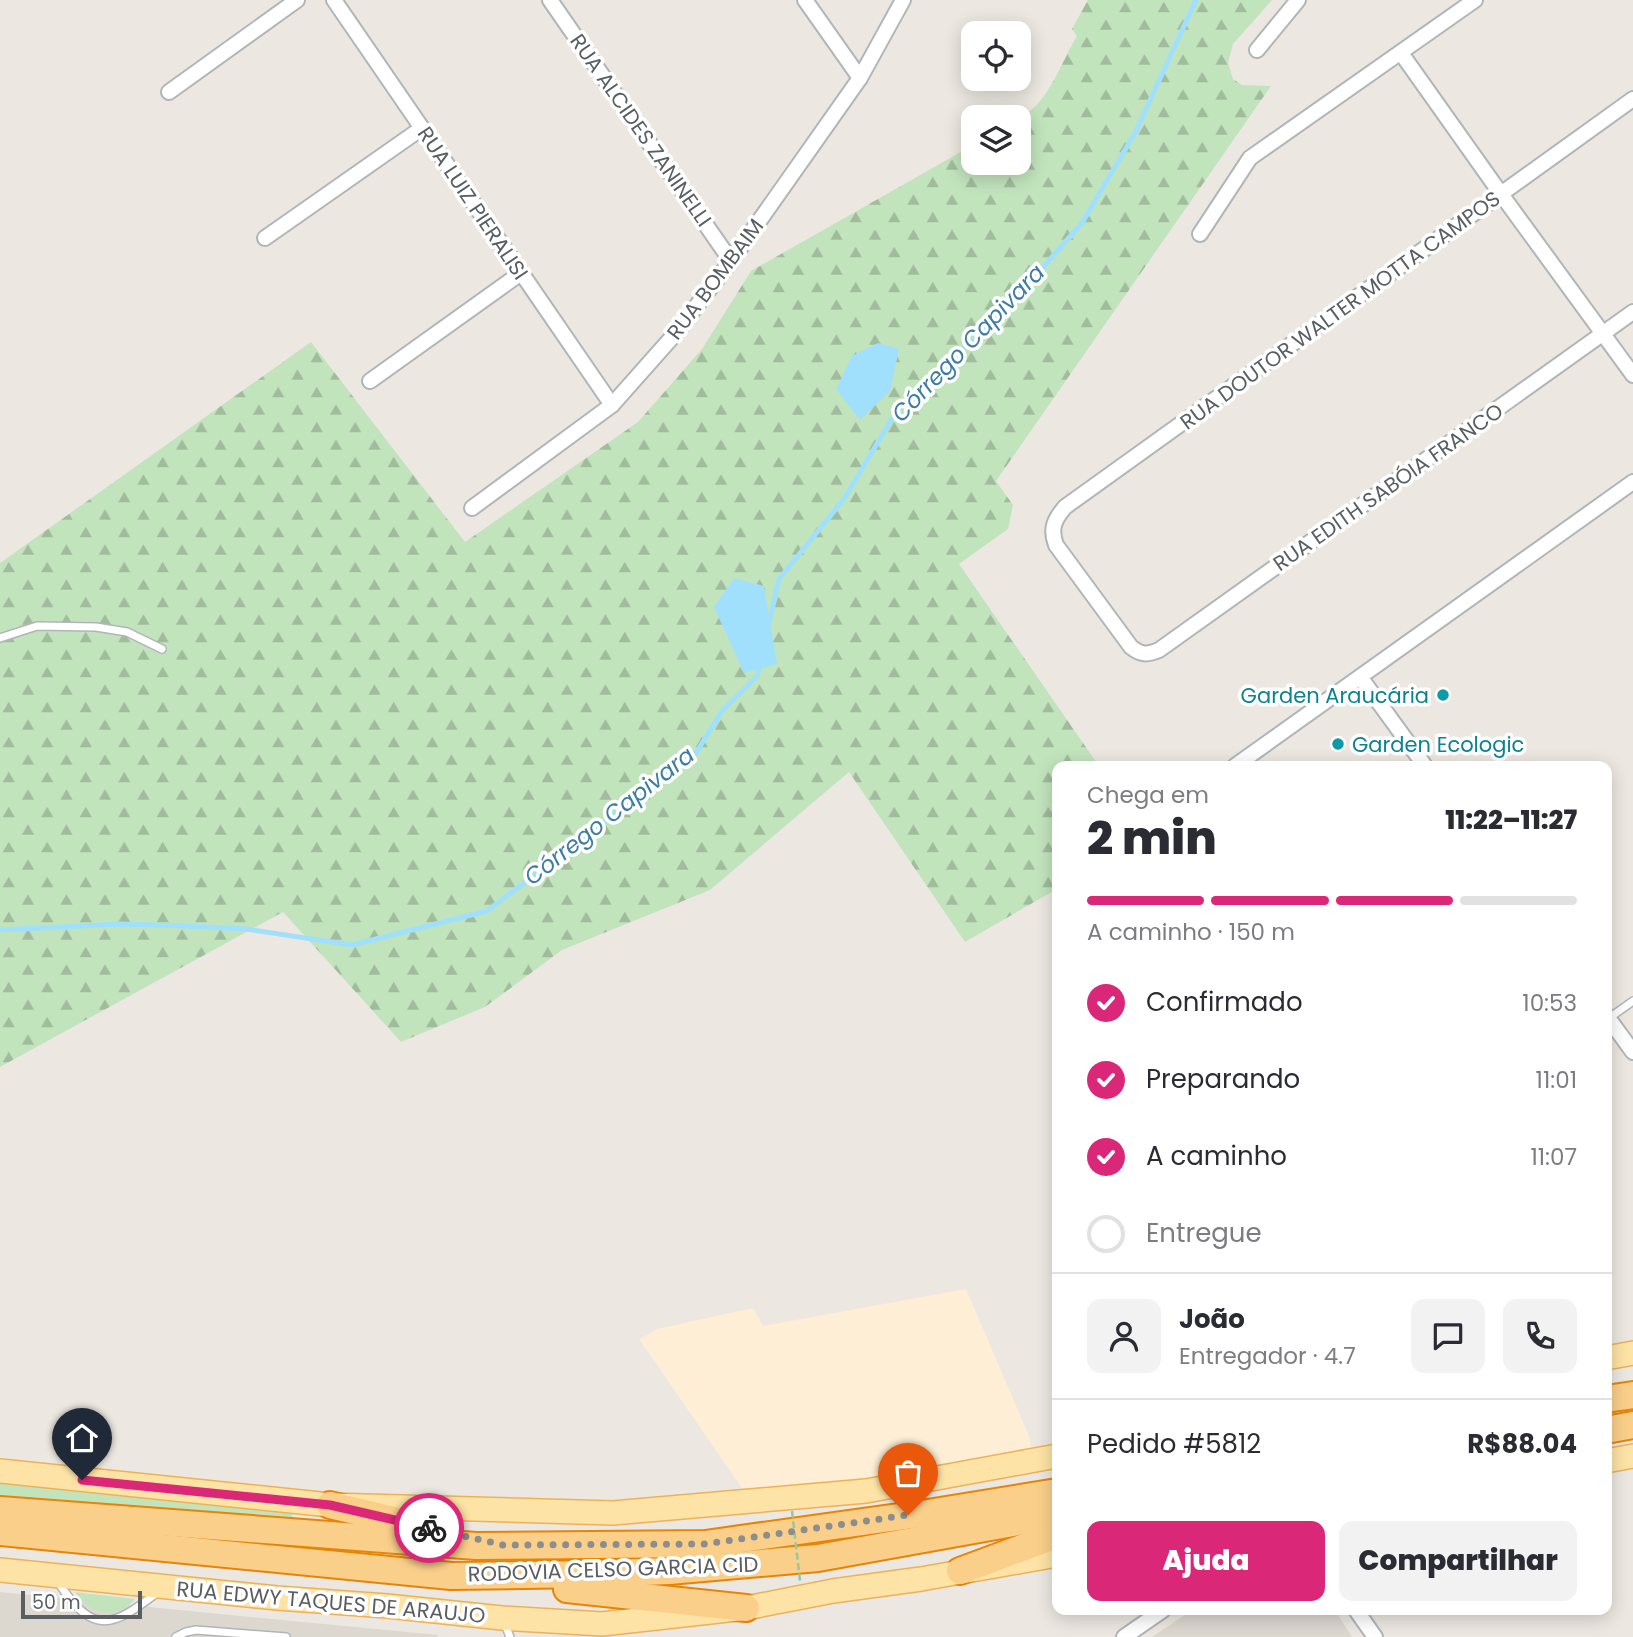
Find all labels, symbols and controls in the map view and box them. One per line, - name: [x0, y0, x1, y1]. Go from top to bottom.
- map controls: [961, 21, 1031, 175]
- button: locate: [961, 21, 1031, 91]
- street label: RUA ALCIDES ZANINELLI: [563, 28, 719, 232]
- button: layers: [961, 105, 1031, 175]
- street label: RUA LUIZ PIERALISI: [411, 121, 535, 285]
- street label: RUA DOUTOR WALTER MOTTA CAMPOS: [1174, 184, 1506, 436]
- street label: RUA BOMBAIM: [660, 213, 770, 345]
- water label: Córrego Capivara: [884, 257, 1052, 429]
- street label: RUA EDITH SABÓIA FRANCO: [1267, 396, 1509, 578]
- place label: Garden Araucária: [1241, 681, 1429, 710]
- marker: Garden Araucária: [1435, 687, 1451, 703]
- place label: Garden Ecologic: [1352, 730, 1524, 759]
- marker: Garden Ecologic: [1330, 736, 1346, 752]
- water label: Córrego Capivara: [517, 739, 701, 893]
- text: Chega em: [1087, 779, 1209, 811]
- text: 11:22–11:27: [1445, 802, 1577, 838]
- text: 2 min: [1087, 806, 1217, 870]
- text: A caminho · 150 m: [1087, 916, 1295, 948]
- icon: check: [1087, 984, 1125, 1022]
- text: Confirmado: [1146, 984, 1303, 1020]
- text: 10:53: [1522, 987, 1577, 1019]
- icon: check: [1087, 1061, 1125, 1099]
- text: Preparando: [1146, 1061, 1300, 1097]
- text: 11:01: [1536, 1064, 1577, 1096]
- icon: check: [1087, 1138, 1125, 1176]
- text: A caminho: [1146, 1138, 1287, 1174]
- text: 11:07: [1530, 1141, 1577, 1173]
- text: Entregue: [1146, 1215, 1262, 1251]
- button: person: [1087, 1299, 1161, 1373]
- button: chat: [1411, 1299, 1485, 1373]
- button: phone: [1503, 1299, 1577, 1373]
- text: João: [1179, 1301, 1245, 1337]
- text: Entregador · 4.7: [1179, 1340, 1356, 1372]
- pin: [52, 1408, 112, 1480]
- icon: home: [63, 1419, 101, 1457]
- text: Pedido #5812: [1087, 1426, 1261, 1462]
- text: R$88.04: [1467, 1426, 1577, 1462]
- pin: [878, 1443, 938, 1515]
- icon: bag: [889, 1454, 927, 1492]
- courier: [394, 1493, 464, 1563]
- icon: bike: [410, 1509, 448, 1547]
- button: Ajuda: [1087, 1521, 1325, 1601]
- button: Compartilhar: [1339, 1521, 1577, 1601]
- street label: RODOVIA CELSO GARCIA CID: [467, 1549, 759, 1589]
- street label: RUA EDWY TAQUES DE ARAUJO: [175, 1574, 487, 1630]
- scale bar: [21, 1588, 142, 1620]
- text: 50 m: [32, 1589, 81, 1616]

